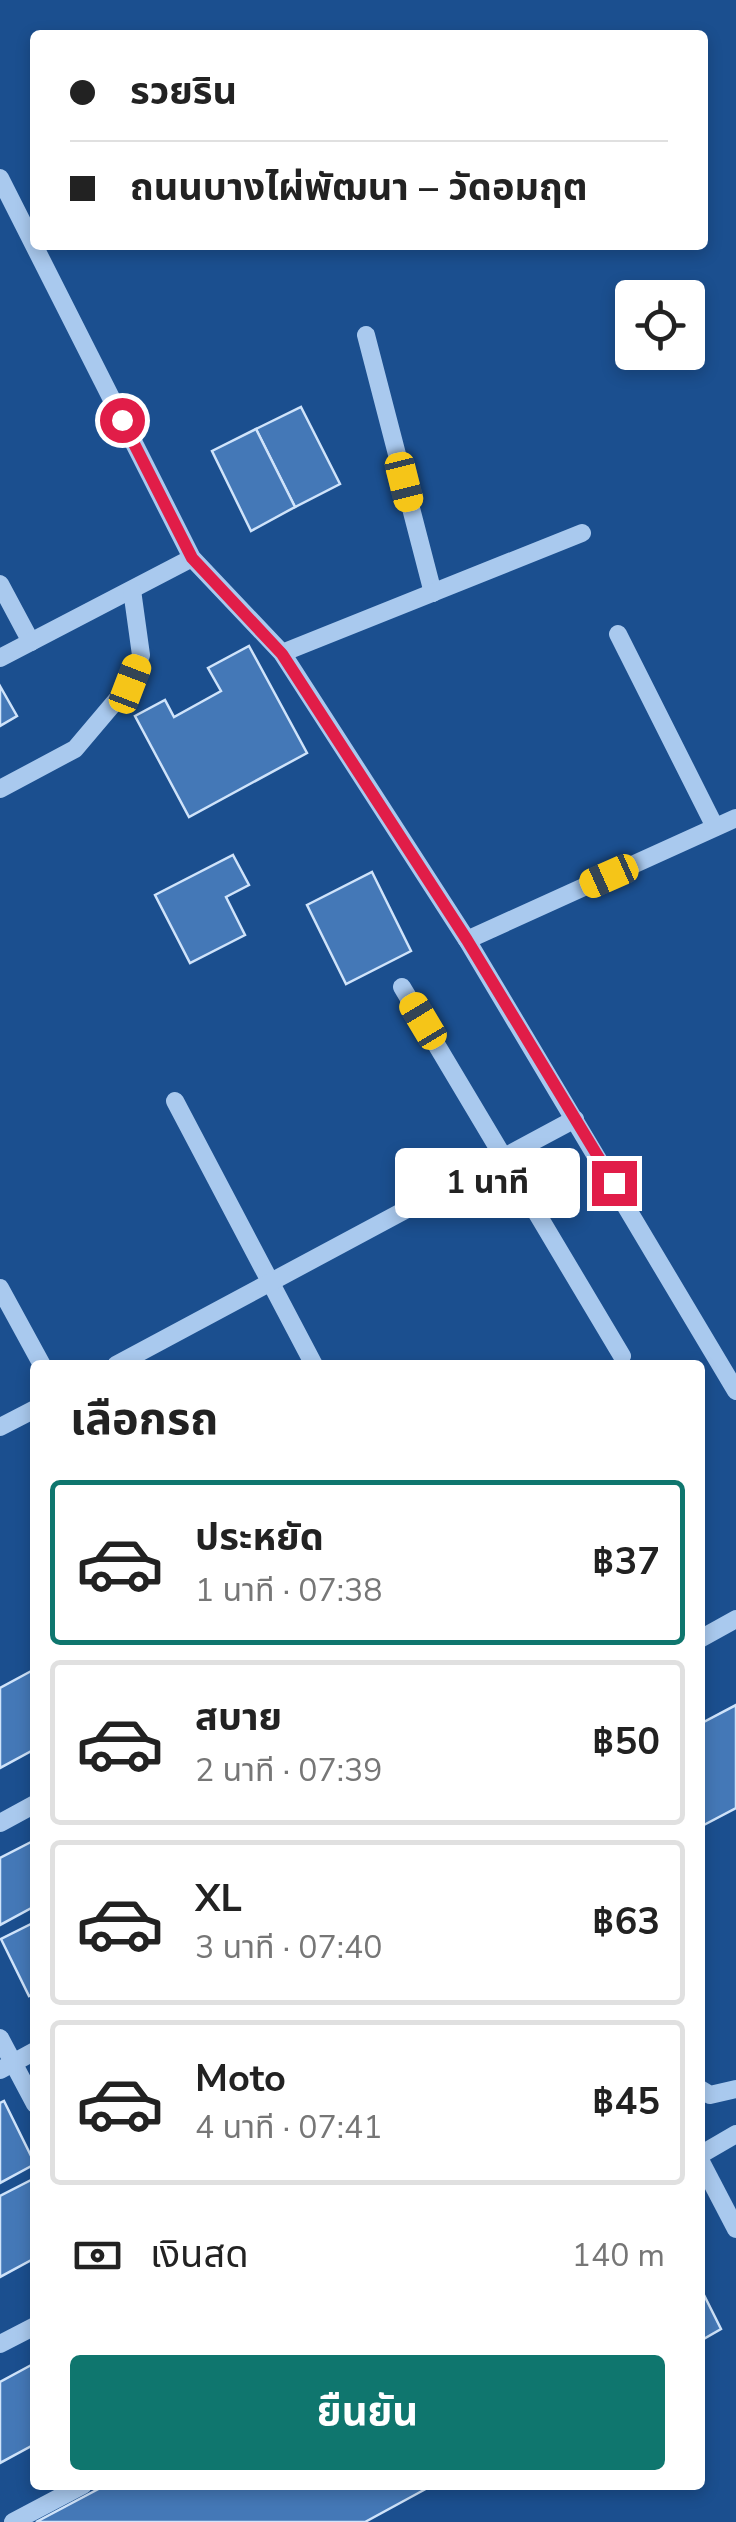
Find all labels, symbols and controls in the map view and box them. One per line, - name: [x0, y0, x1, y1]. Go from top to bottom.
- text: รวยริน: [130, 66, 237, 117]
- text: ถนนบางไผ่พัฒนา – วัดอมฤต: [130, 162, 588, 213]
- map controls: [615, 280, 705, 370]
- button: locate: [615, 280, 705, 370]
- route start: [100, 398, 145, 443]
- car: [382, 449, 426, 515]
- car: [105, 651, 155, 717]
- car: [575, 850, 643, 902]
- car: [395, 988, 451, 1054]
- callout: 1 นาที: [394, 1148, 579, 1218]
- text: 1 นาที: [446, 1161, 529, 1204]
- route end: [592, 1161, 637, 1206]
- text: เลือกรถ: [70, 1389, 218, 1450]
- text: ประหยัด: [195, 1512, 324, 1563]
- icon: car: [75, 1518, 165, 1608]
- text: ฿37: [592, 1536, 660, 1587]
- text: 1 นาที · 07:38: [195, 1569, 382, 1612]
- text: สบาย: [195, 1692, 282, 1743]
- icon: car: [75, 1698, 165, 1788]
- text: ฿50: [592, 1716, 660, 1767]
- text: 2 นาที · 07:39: [195, 1749, 382, 1792]
- text: XL: [195, 1873, 242, 1924]
- icon: car: [75, 1878, 165, 1968]
- text: ฿63: [592, 1896, 660, 1947]
- text: 3 นาที · 07:40: [195, 1926, 382, 1969]
- text: Moto: [195, 2053, 286, 2104]
- icon: car: [75, 2058, 165, 2148]
- text: ฿45: [592, 2076, 660, 2127]
- text: 4 นาที · 07:41: [195, 2106, 382, 2149]
- icon: cash: [70, 2228, 125, 2283]
- text: เงินสด: [150, 2229, 249, 2280]
- text: 140 m: [572, 2234, 665, 2277]
- button: ยืนยัน: [70, 2355, 665, 2470]

